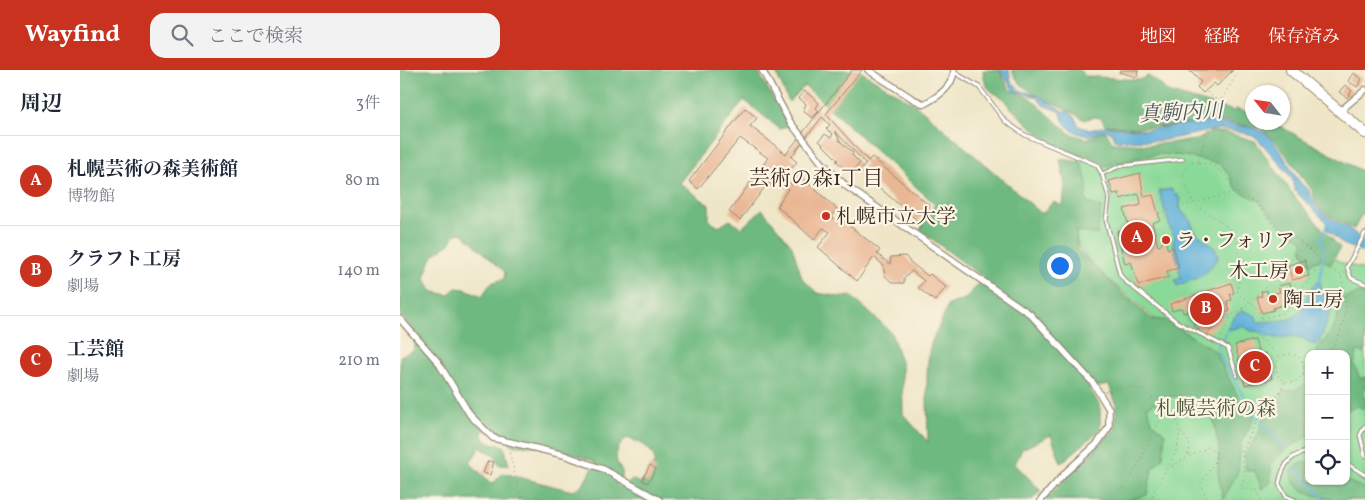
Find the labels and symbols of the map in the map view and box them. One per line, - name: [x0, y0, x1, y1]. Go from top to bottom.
- north arrow: [1245, 85, 1290, 130]
- water label: 真駒内川: [1138, 97, 1226, 130]
- district label: 芸術の森1丁目: [749, 165, 883, 194]
- place label: 札幌市立大学: [836, 204, 956, 232]
- marker: 札幌市立大学: [820, 210, 832, 222]
- pin: A: [1121, 219, 1153, 257]
- place label: ラ・フォリア: [1176, 228, 1295, 256]
- marker: ラ・フォリア: [1160, 234, 1172, 246]
- your location: [1047, 253, 1073, 279]
- place label: 木工房: [1229, 258, 1289, 286]
- marker: 木工房: [1293, 264, 1305, 276]
- place label: 陶工房: [1283, 287, 1343, 315]
- pin: B: [1190, 290, 1222, 328]
- marker: 陶工房: [1267, 293, 1279, 305]
- pin: C: [1239, 348, 1271, 386]
- park label: 札幌芸術の森: [1156, 396, 1276, 424]

